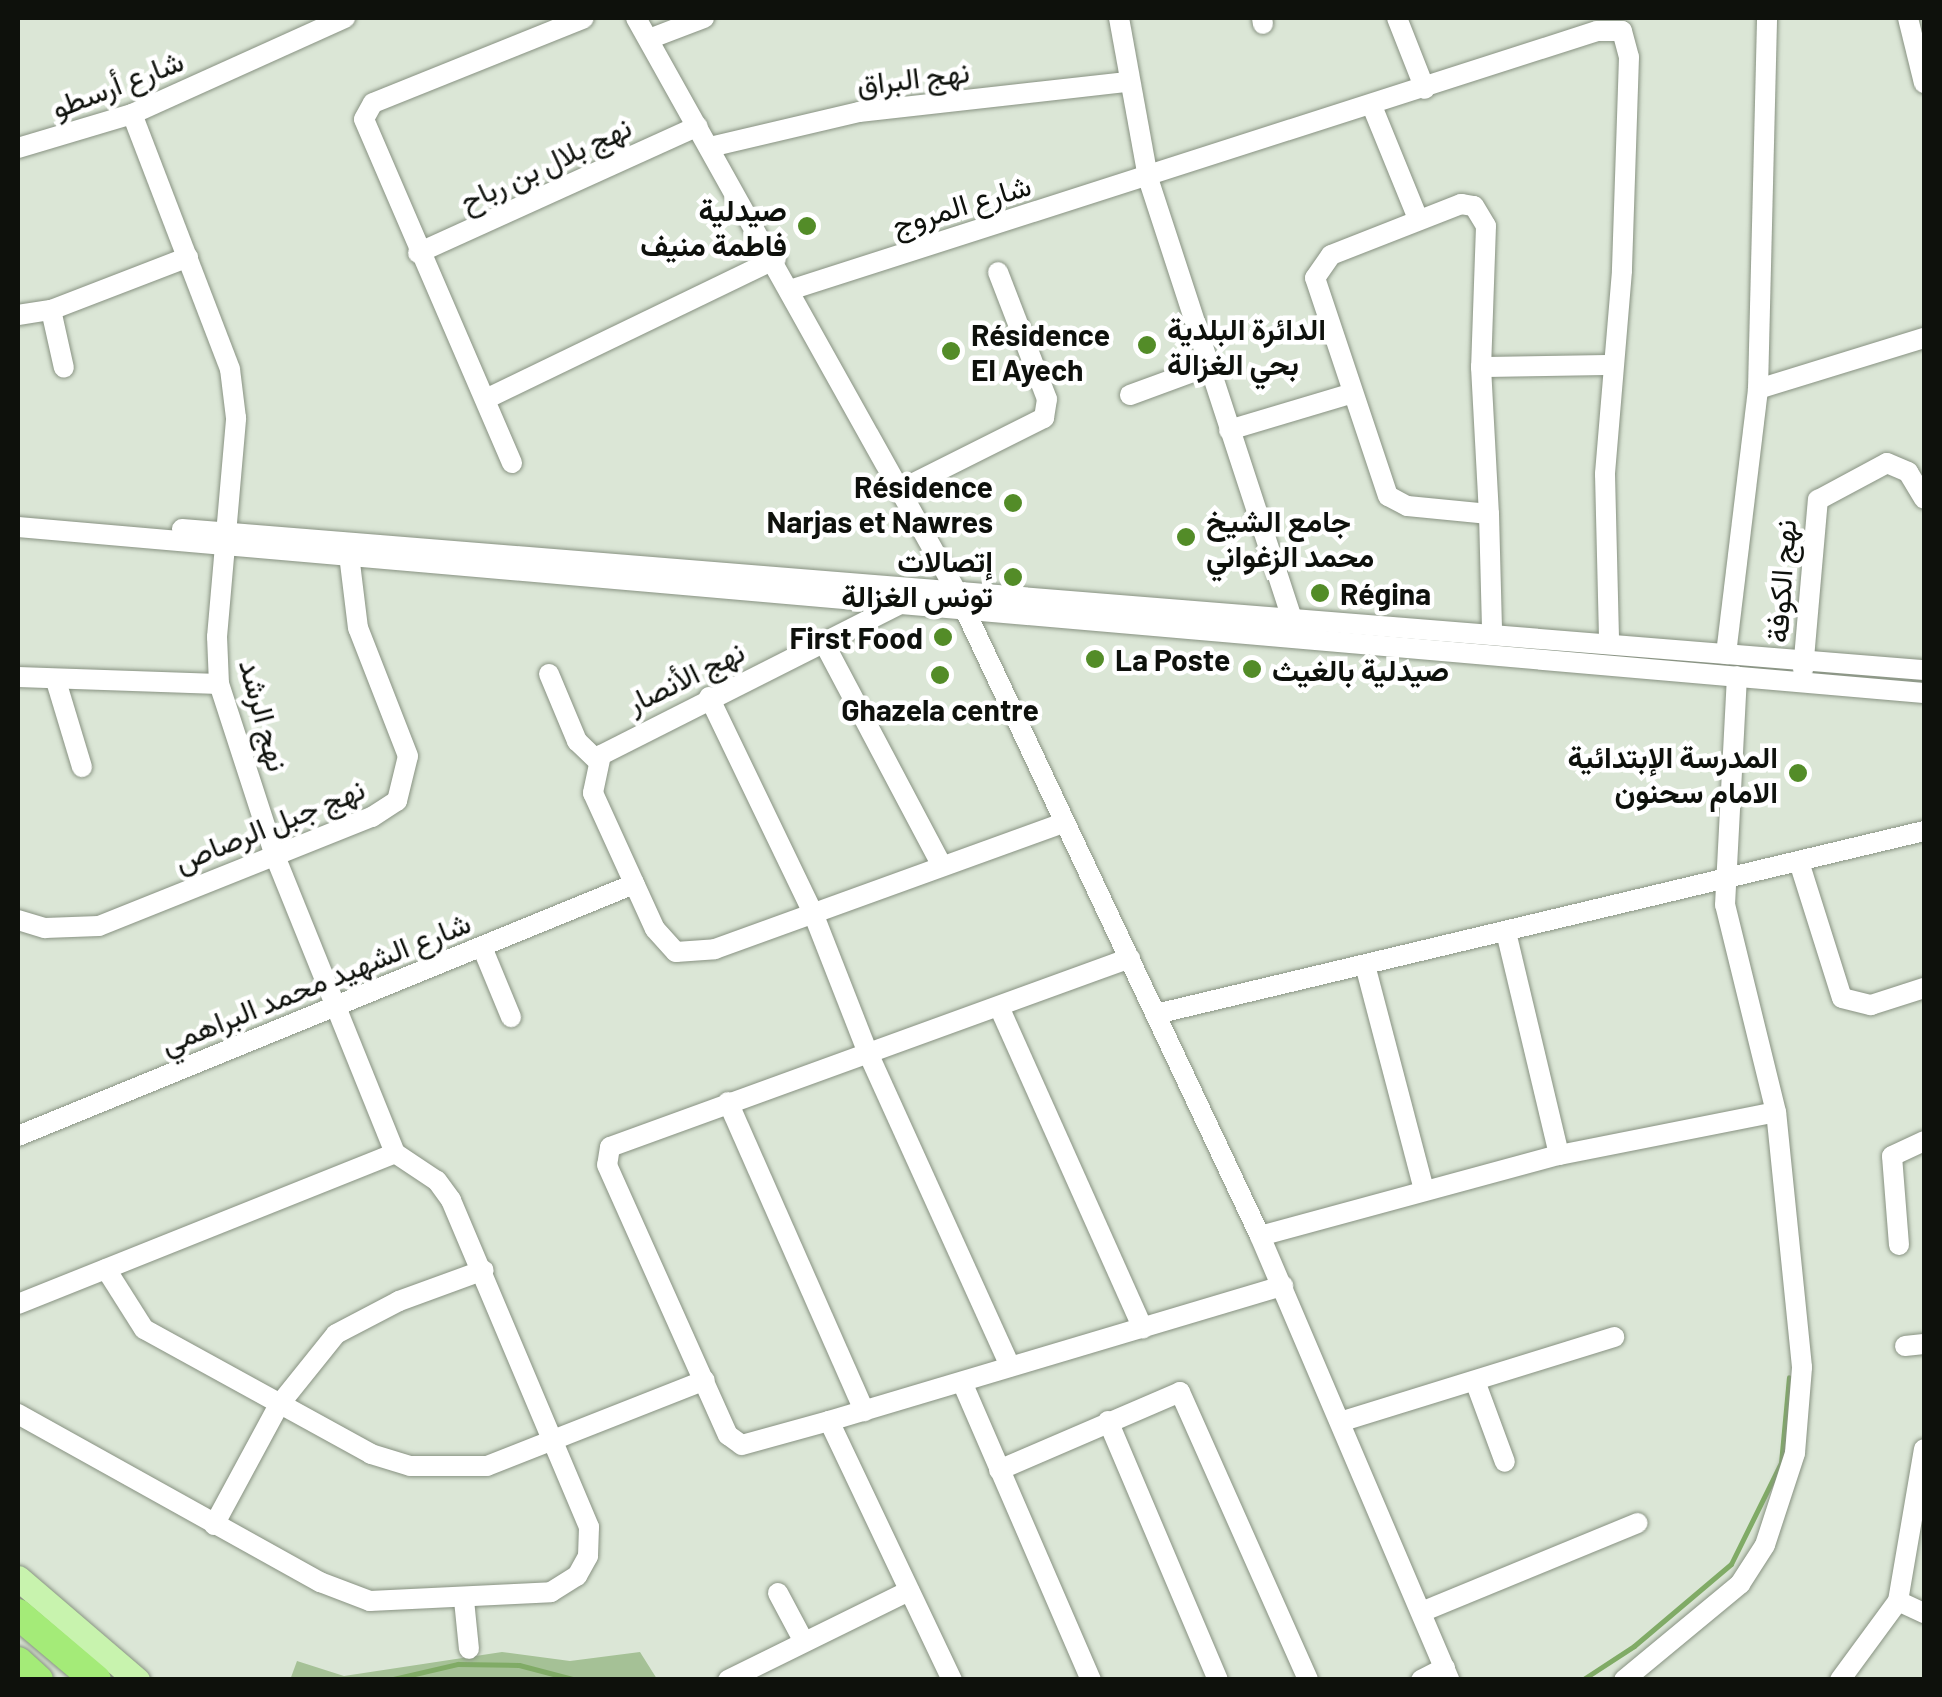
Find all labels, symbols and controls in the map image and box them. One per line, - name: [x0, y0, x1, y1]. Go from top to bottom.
- street label: شارع أرسطو: [46, 41, 188, 125]
- street label: نهج البراق: [855, 52, 971, 102]
- street label: نهج بلال بن رباح: [454, 108, 636, 218]
- street label: شارع المروج: [887, 166, 1035, 242]
- place label: صيدلية فاطمة منيف: [640, 191, 787, 262]
- marker: صيدلية فاطمة منيف: [796, 215, 818, 237]
- place label: الدائرة البلدية بحي الغزالة: [1167, 310, 1326, 380]
- place label: Résidence El Ayech: [971, 316, 1110, 386]
- marker: الدائرة البلدية بحي الغزالة: [1136, 334, 1158, 356]
- marker: Résidence El Ayech: [940, 340, 962, 362]
- place label: Résidence Narjas et Nawres: [767, 468, 993, 538]
- marker: Résidence Narjas et Nawres: [1002, 492, 1024, 514]
- place label: جامع الشيخ محمد الزغواني: [1206, 502, 1374, 572]
- street label: نهج الكوفة: [1758, 518, 1802, 644]
- marker: جامع الشيخ محمد الزغواني: [1175, 526, 1197, 548]
- place label: إتصالات تونس الغزالة: [841, 542, 993, 612]
- marker: إتصالات تونس الغزالة: [1002, 566, 1024, 588]
- place label: Régina: [1340, 575, 1431, 611]
- marker: Régina: [1309, 582, 1331, 604]
- place label: First Food: [789, 619, 923, 655]
- marker: First Food: [932, 626, 954, 648]
- street label: نهج الأنصار: [620, 632, 750, 720]
- place label: La Poste: [1115, 641, 1230, 677]
- marker: La Poste: [1084, 648, 1106, 670]
- place label: صيدلية بالغيث: [1272, 651, 1449, 687]
- street label: نهج الرشد: [233, 655, 297, 775]
- marker: صيدلية بالغيث: [1241, 658, 1263, 680]
- marker: Ghazela centre: [929, 664, 951, 686]
- place label: Ghazela centre: [841, 691, 1039, 727]
- place label: المدرسة الإبتدائية الامام سحنون: [1568, 738, 1778, 808]
- marker: المدرسة الإبتدائية الامام سحنون: [1787, 762, 1809, 784]
- street label: نهج جبل الرصاص: [169, 769, 369, 879]
- street label: شارع الشهيد محمد البراهمي: [155, 903, 475, 1061]

